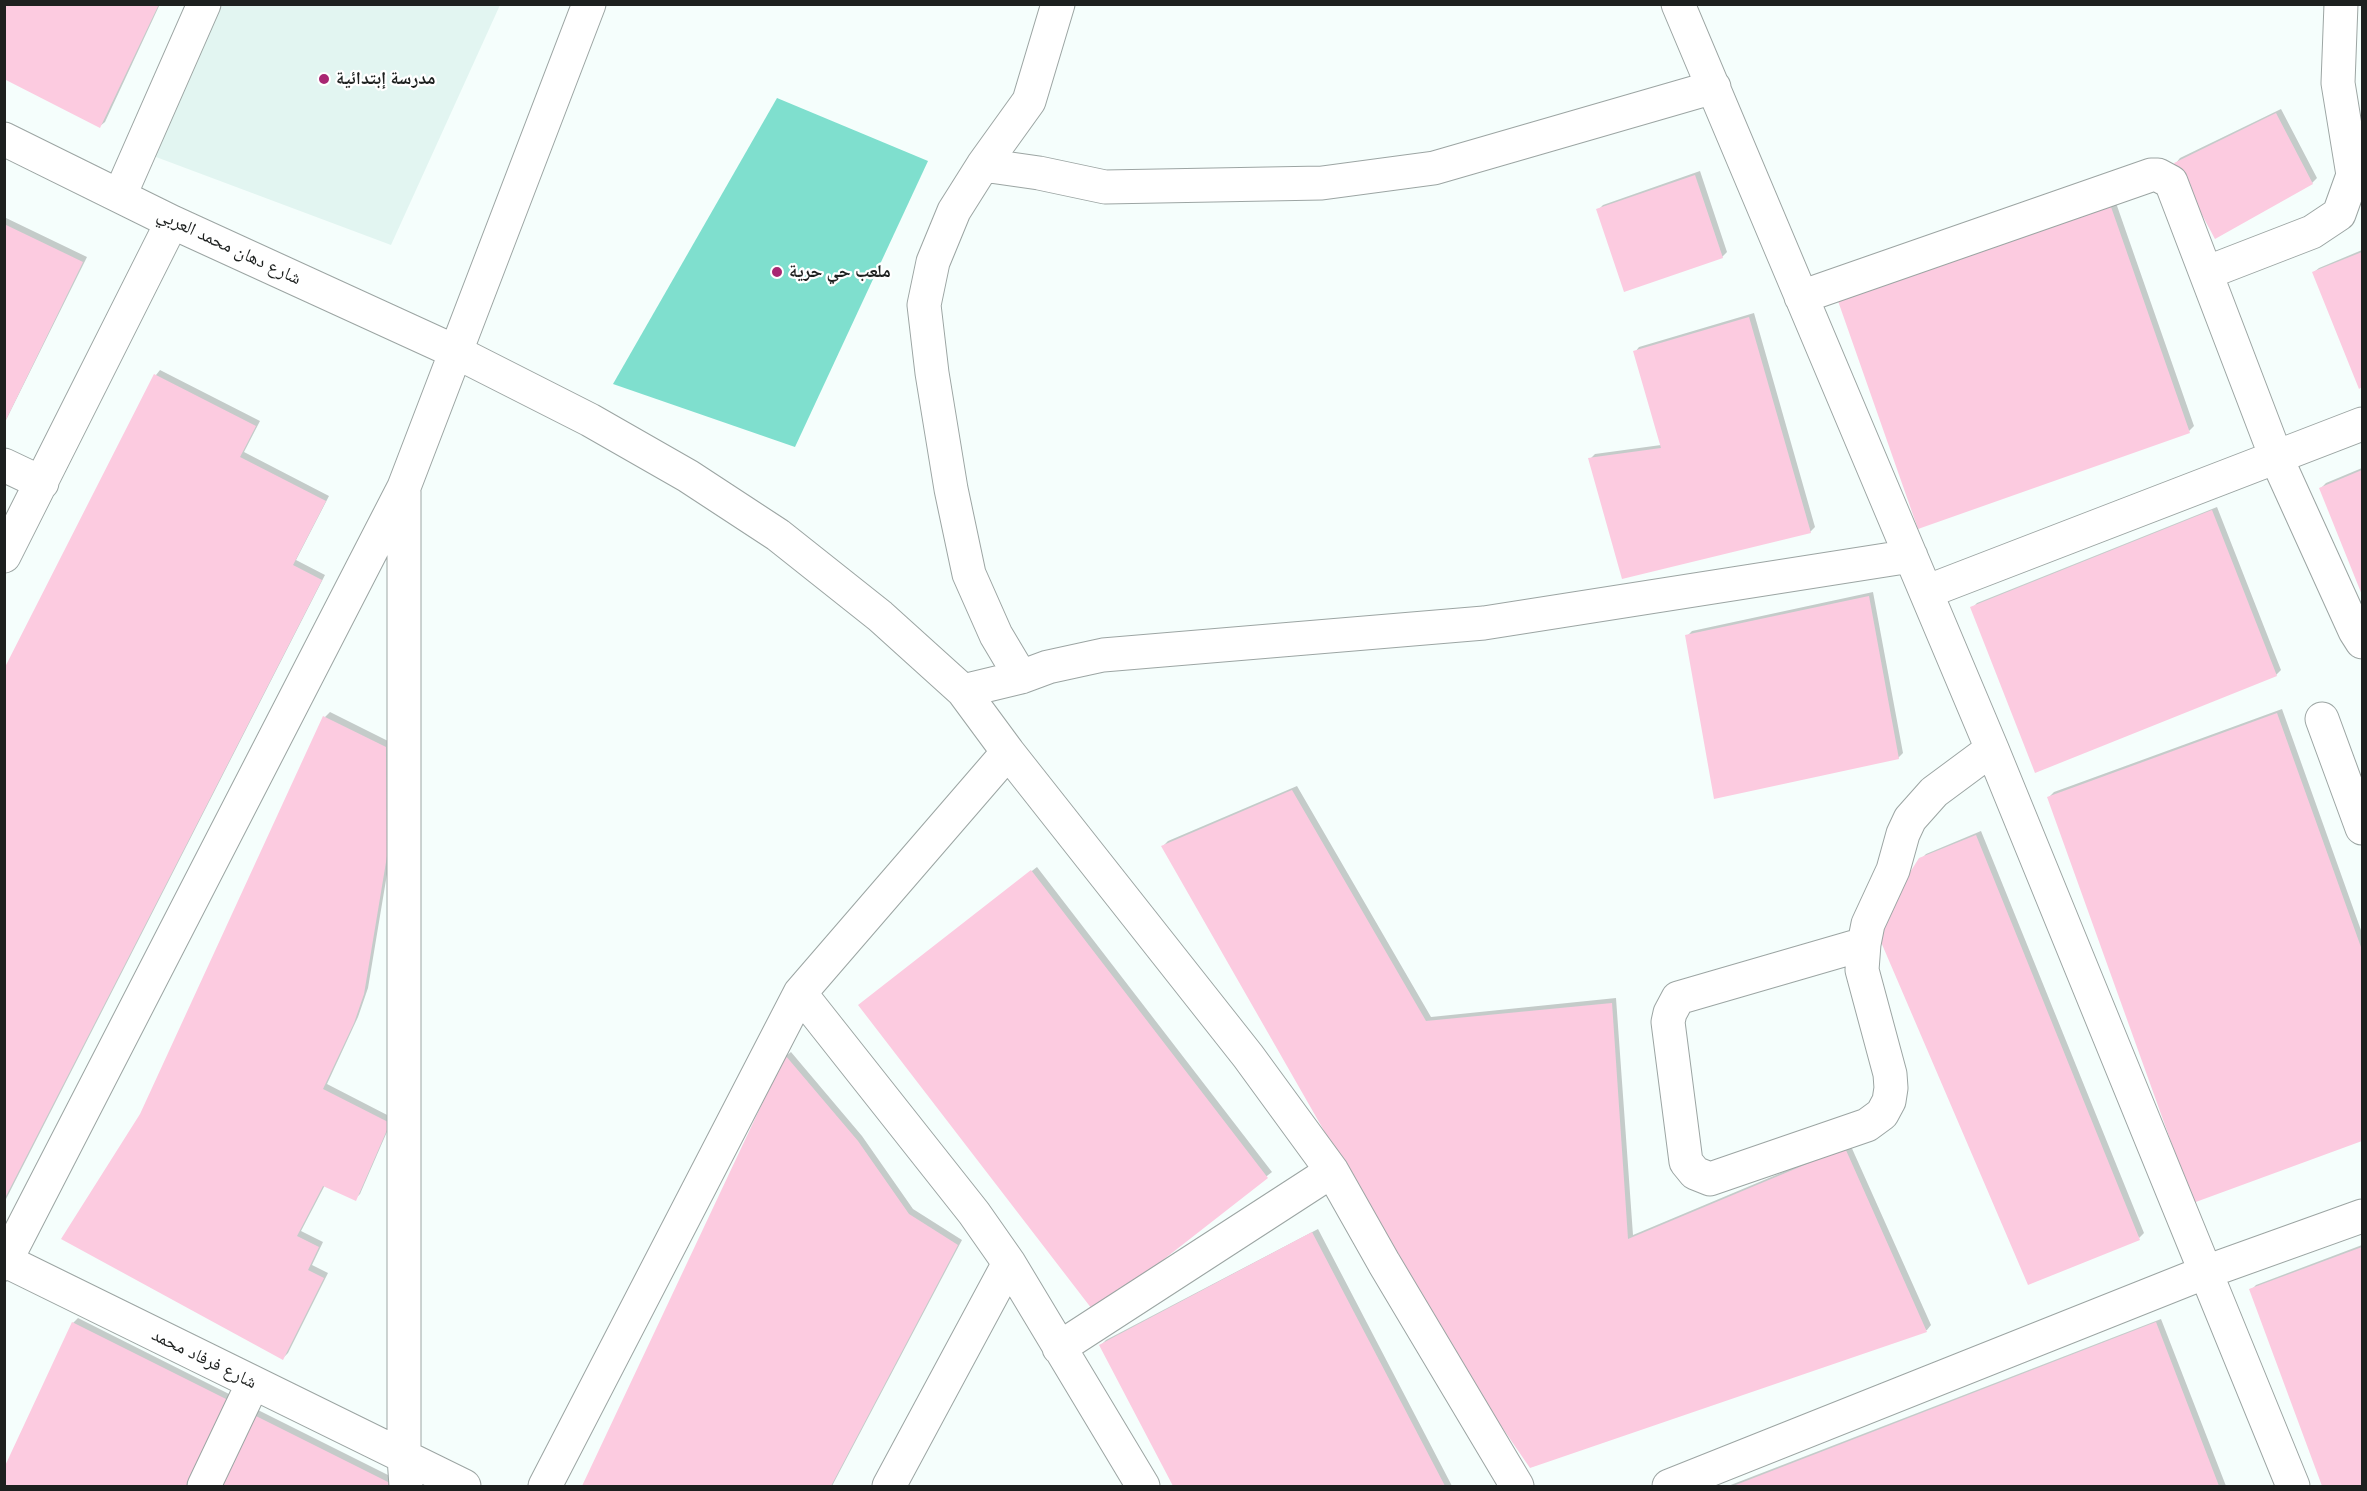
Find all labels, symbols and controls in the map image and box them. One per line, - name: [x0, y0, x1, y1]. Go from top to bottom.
- place label: مدرسة إبتدائية: [336, 68, 435, 90]
- marker: مدرسة إبتدائية: [317, 72, 331, 86]
- street label: شارع دهان محمد العربي: [154, 204, 304, 290]
- place label: ملعب حي حرية: [789, 261, 891, 283]
- marker: ملعب حي حرية: [770, 265, 784, 279]
- street label: شارع فرفاد محمد: [148, 1324, 260, 1394]

